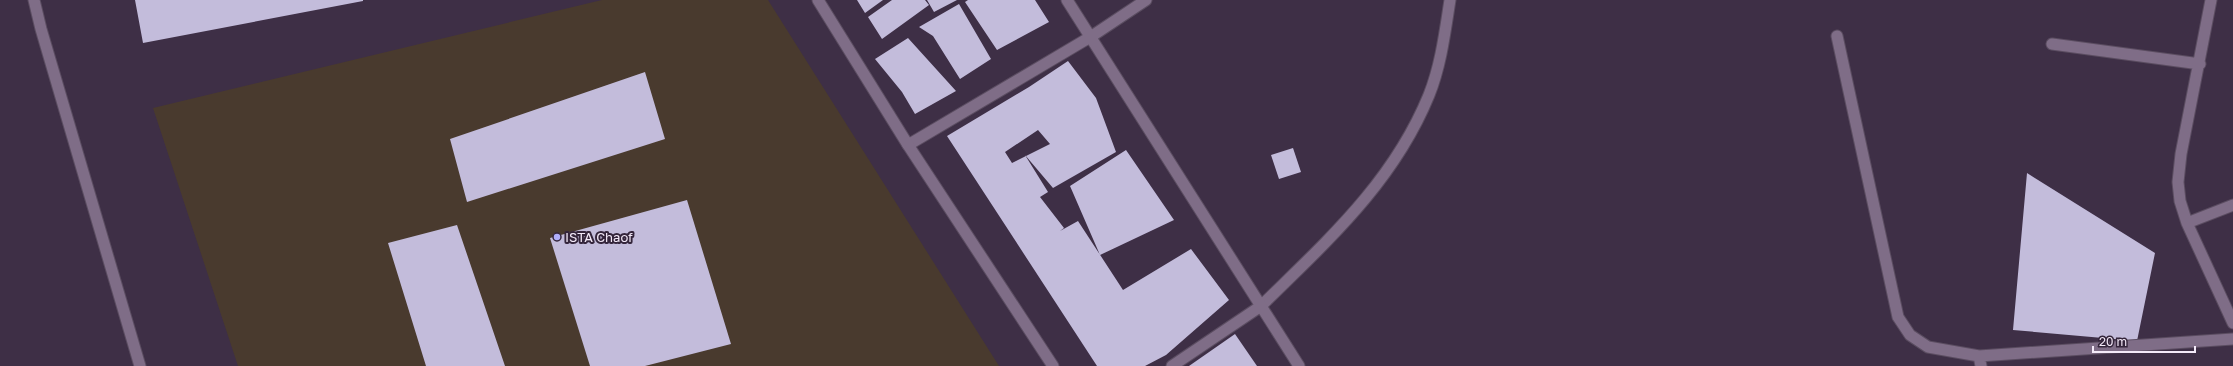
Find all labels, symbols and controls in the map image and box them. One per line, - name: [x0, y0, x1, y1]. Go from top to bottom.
- place label: ISTA Chaof: [565, 229, 633, 245]
- marker: ISTA Chaof: [552, 232, 562, 242]
- scale bar: [2093, 328, 2195, 354]
- text: 20 m: [2099, 334, 2127, 349]

